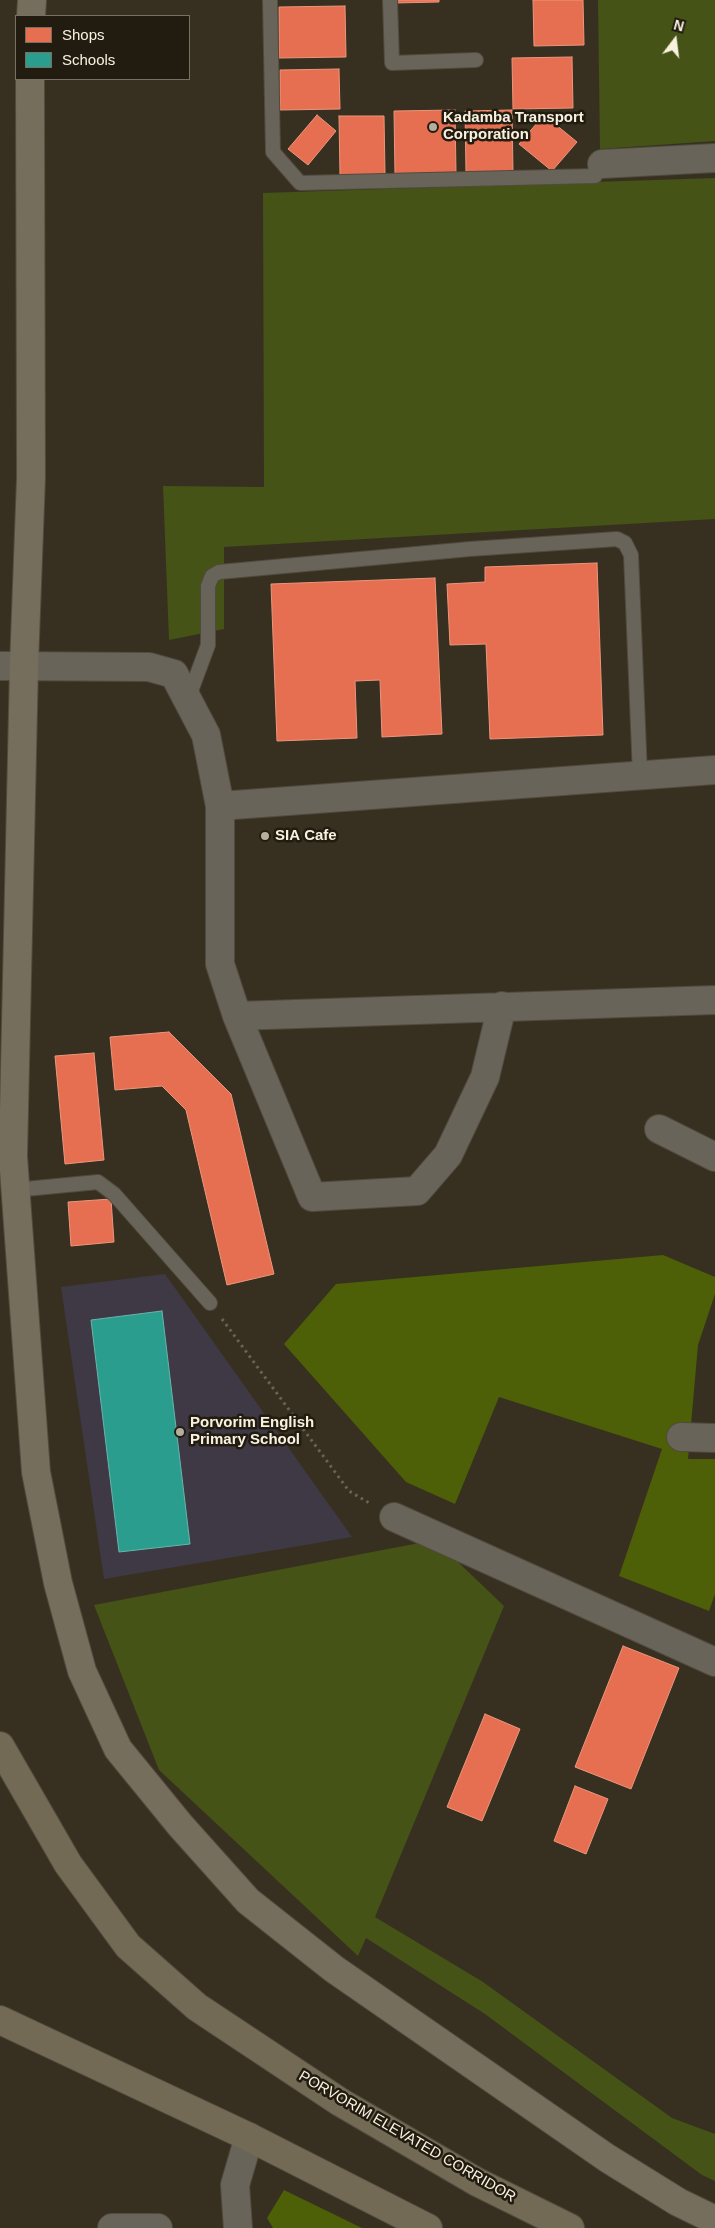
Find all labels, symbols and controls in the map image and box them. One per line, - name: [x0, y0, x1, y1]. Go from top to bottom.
- legend: [15, 15, 190, 80]
- north arrow: [650, 15, 700, 65]
- text: N: [672, 16, 686, 35]
- text: Shops: [62, 26, 105, 43]
- text: Schools: [62, 51, 115, 68]
- place label: Kadamba Transport Corporation: [443, 109, 584, 144]
- marker: Kadamba Transport Corporation: [427, 121, 439, 133]
- place label: SIA Cafe: [275, 827, 337, 845]
- marker: SIA Cafe: [259, 830, 271, 842]
- place label: Porvorim English Primary School: [190, 1414, 314, 1449]
- marker: Porvorim English Primary School: [174, 1426, 186, 1438]
- street label: PORVORIM ELEVATED CORRIDOR: [295, 2067, 519, 2207]

